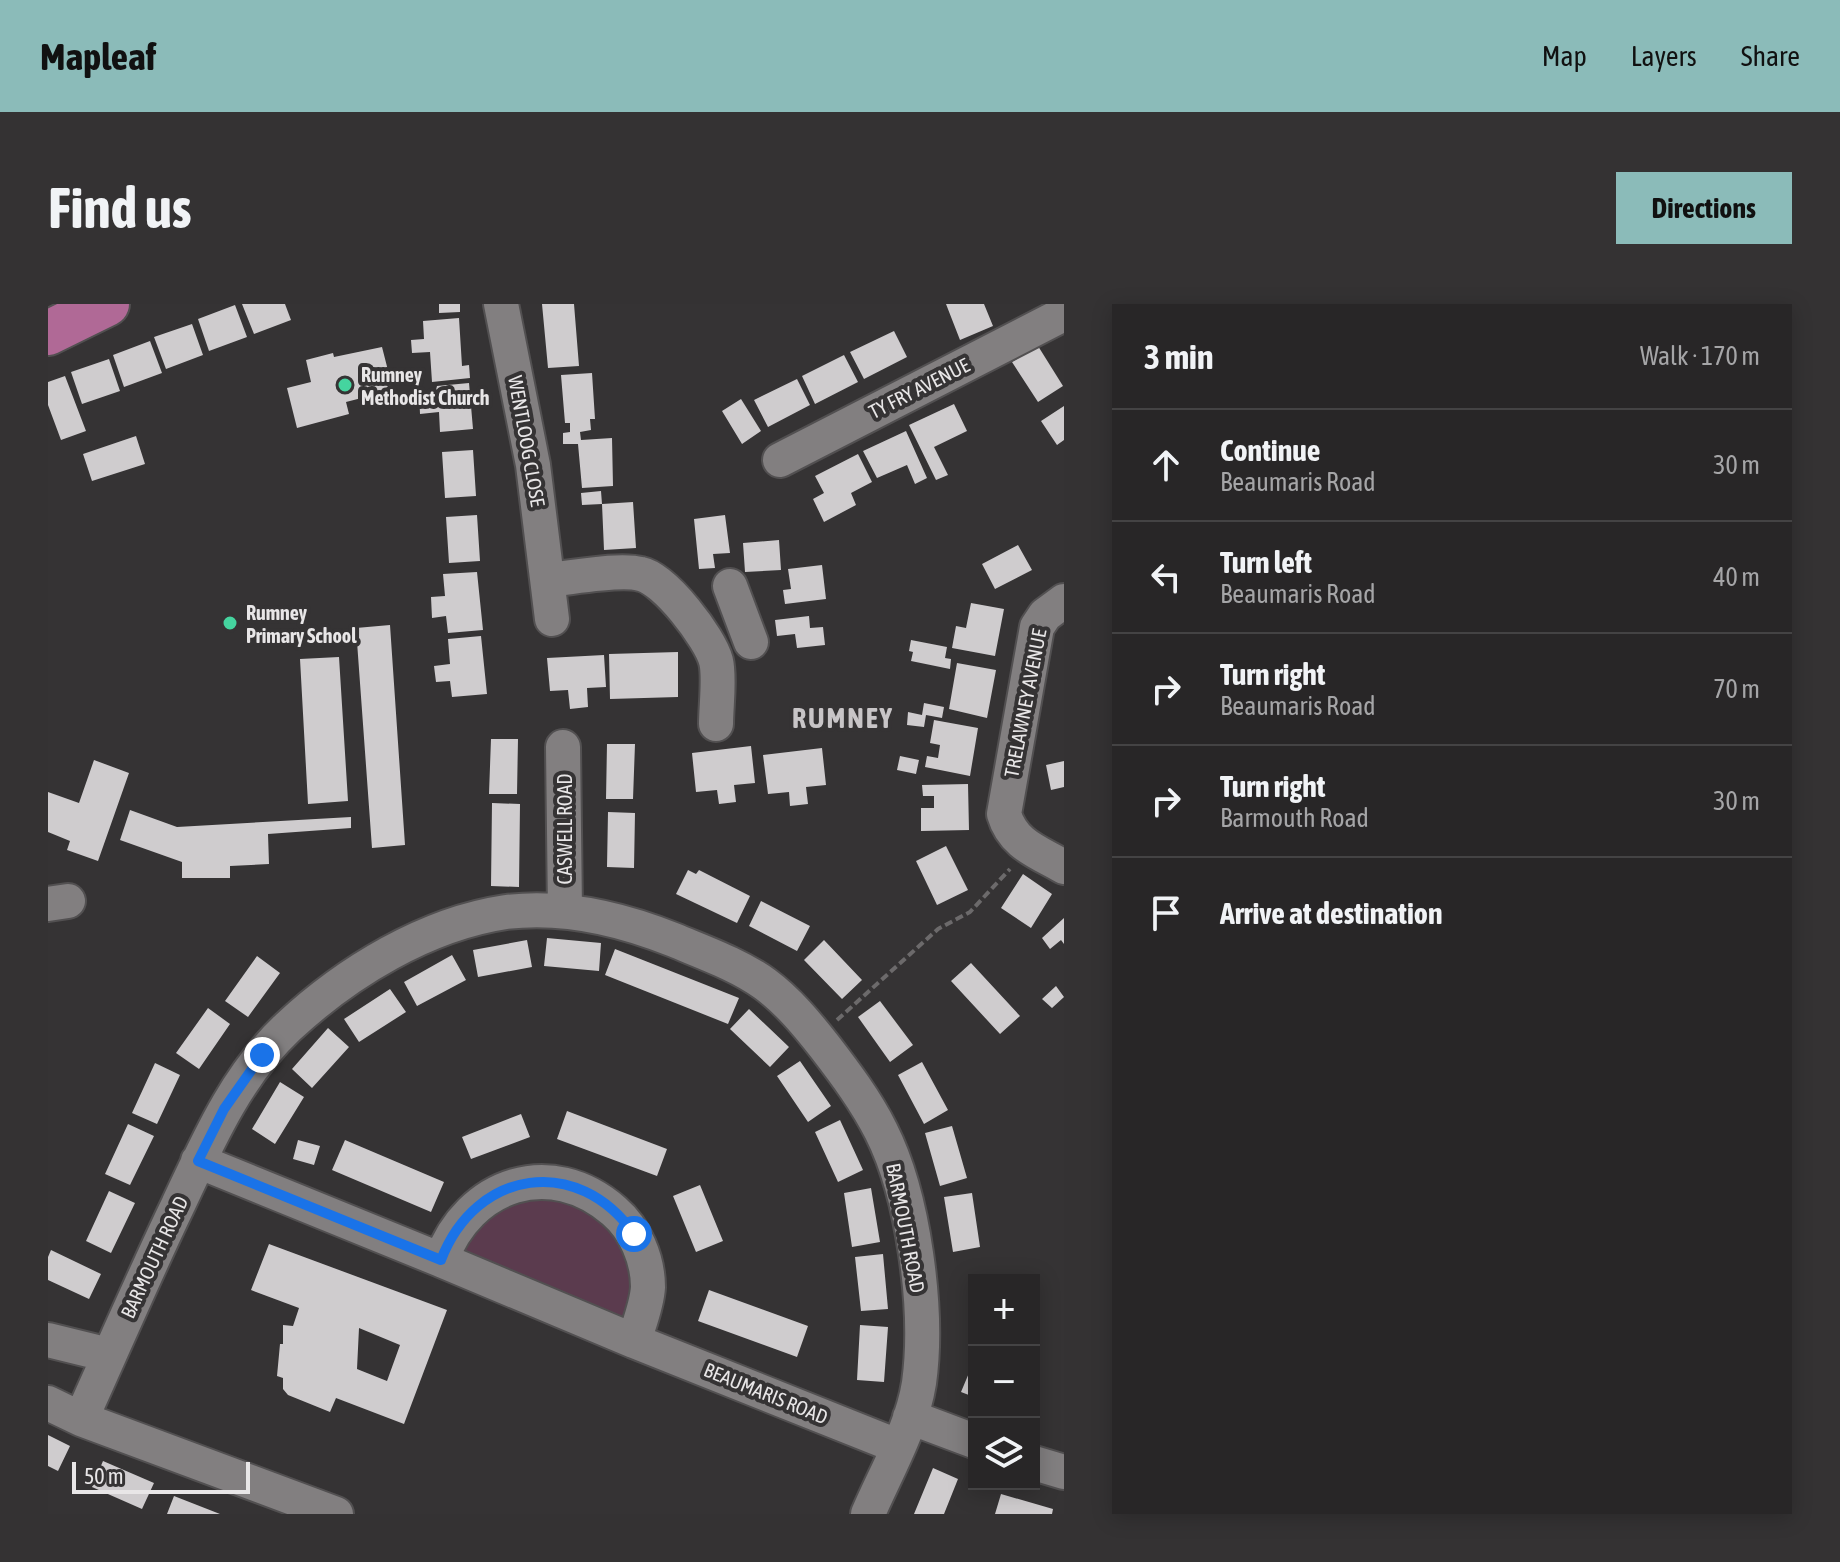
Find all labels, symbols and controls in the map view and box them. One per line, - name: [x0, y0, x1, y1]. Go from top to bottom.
- text: Mapleaf: [40, 35, 156, 78]
- text: Map: [1542, 40, 1587, 72]
- text: Layers: [1631, 40, 1697, 72]
- text: Share: [1741, 40, 1800, 72]
- button: Directions: [1616, 172, 1792, 244]
- text: Find us: [48, 176, 192, 240]
- text: 3 min: [1144, 337, 1213, 376]
- text: Walk · 170 m: [1640, 341, 1760, 371]
- street label: TY FRY AVENUE: [865, 353, 974, 423]
- place label: Rumney Methodist Church: [361, 363, 489, 409]
- street label: WENTLOOG CLOSE: [504, 374, 550, 509]
- marker: Rumney Methodist Church: [336, 376, 354, 394]
- text: Continue: [1220, 433, 1320, 467]
- icon: ahead: [1144, 443, 1188, 487]
- text: 30 m: [1713, 450, 1760, 480]
- text: Beaumaris Road: [1220, 467, 1376, 497]
- text: Turn left: [1220, 545, 1312, 579]
- icon: left: [1144, 555, 1188, 599]
- text: 40 m: [1713, 562, 1760, 592]
- text: Beaumaris Road: [1220, 579, 1376, 609]
- place label: Rumney Primary School: [246, 601, 357, 647]
- marker: Rumney Primary School: [221, 614, 239, 632]
- street label: TRELAWNEY AVENUE: [999, 626, 1051, 779]
- text: Turn right: [1220, 657, 1326, 691]
- icon: right: [1144, 667, 1188, 711]
- text: 70 m: [1713, 674, 1760, 704]
- text: Beaumaris Road: [1220, 691, 1376, 721]
- district label: RUMNEY: [792, 702, 894, 734]
- text: Turn right: [1220, 769, 1326, 803]
- street label: CASWELL ROAD: [553, 774, 576, 884]
- icon: right: [1144, 779, 1188, 823]
- text: 30 m: [1713, 786, 1760, 816]
- text: Barmouth Road: [1220, 803, 1369, 833]
- icon: arrive: [1144, 891, 1188, 935]
- text: Arrive at destination: [1220, 896, 1442, 930]
- route end: [244, 1037, 280, 1073]
- street label: BARMOUTH ROAD: [882, 1161, 930, 1295]
- street label: BARMOUTH ROAD: [116, 1192, 192, 1322]
- route start: [616, 1216, 652, 1252]
- map controls: [968, 1274, 1040, 1490]
- button: +: [968, 1274, 1040, 1346]
- button: −: [968, 1346, 1040, 1418]
- street label: BEAUMARIS ROAD: [701, 1358, 831, 1428]
- button: layers: [968, 1418, 1040, 1490]
- scale bar: [72, 1458, 250, 1494]
- text: 50 m: [84, 1463, 124, 1489]

